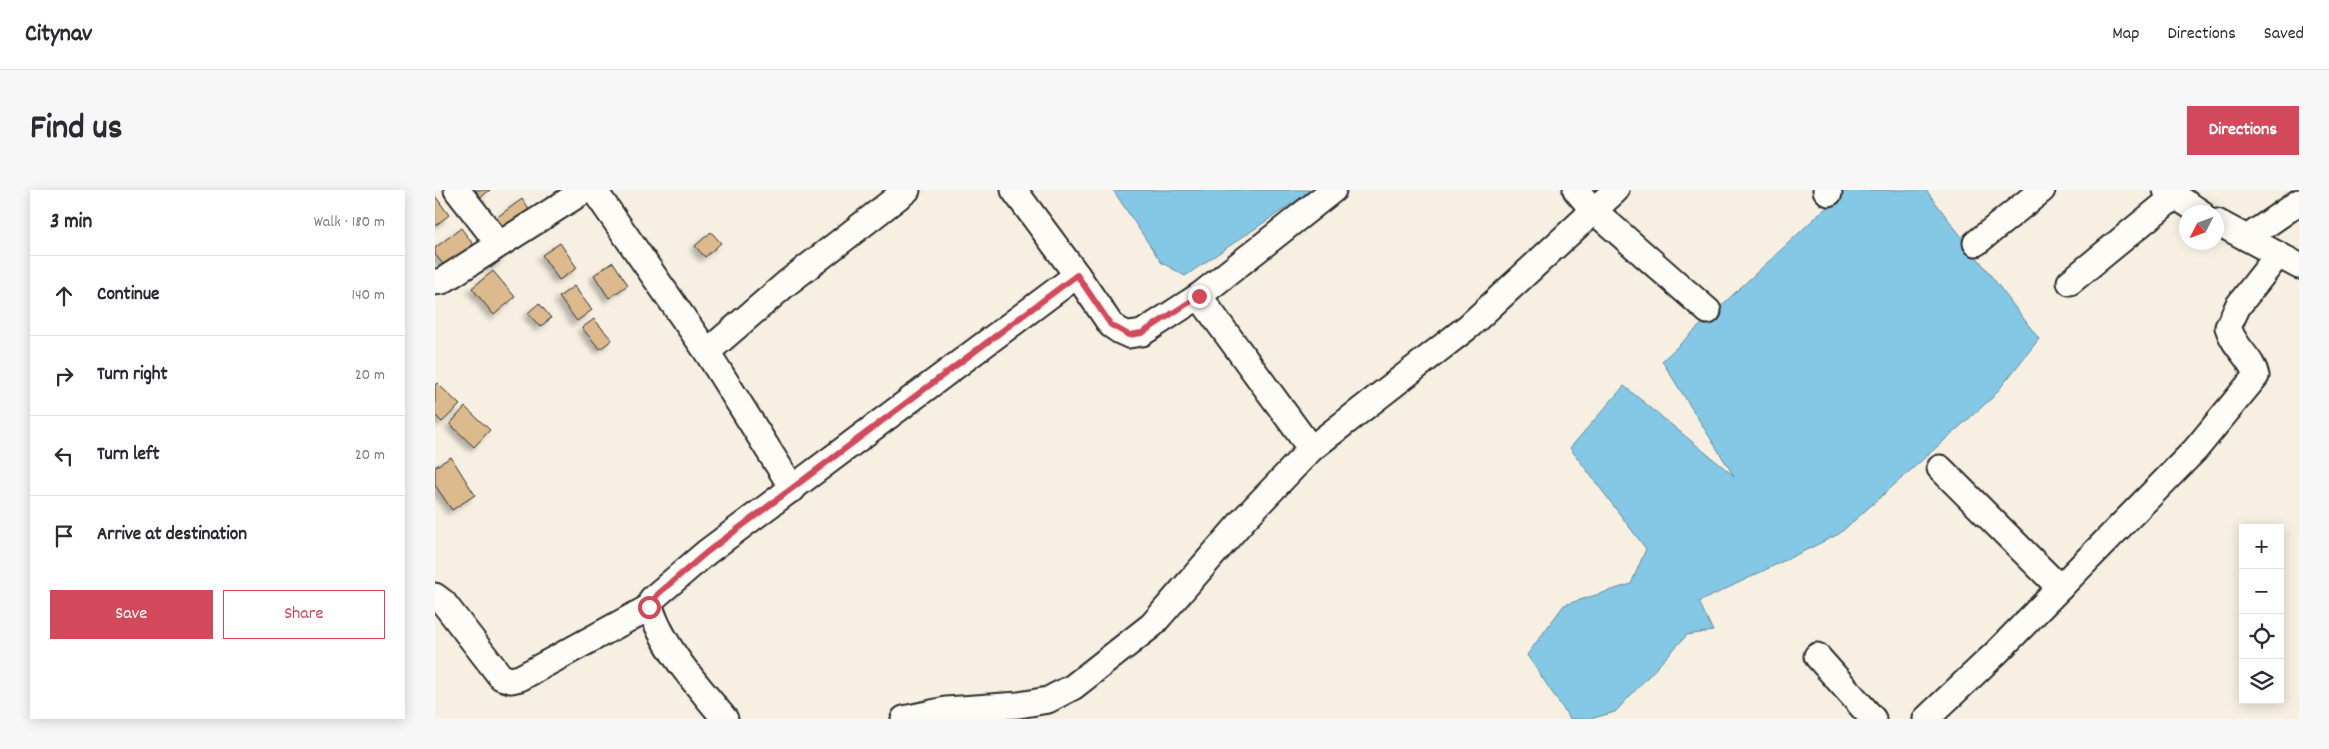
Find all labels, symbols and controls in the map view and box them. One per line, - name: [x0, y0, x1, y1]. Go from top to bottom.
- text: Citynav: [25, 18, 92, 52]
- text: Map: [2112, 22, 2139, 47]
- text: Directions: [2167, 22, 2236, 47]
- text: Saved: [2264, 22, 2304, 47]
- text: Find us: [30, 105, 122, 155]
- button: Directions: [2187, 106, 2299, 155]
- north arrow: [2179, 205, 2224, 250]
- text: 3 min: [50, 208, 92, 238]
- text: Walk · 180 m: [314, 211, 385, 234]
- icon: ahead: [50, 282, 78, 310]
- text: Continue: [97, 282, 159, 309]
- text: 140 m: [351, 284, 385, 307]
- route end: [1188, 285, 1211, 308]
- icon: right: [50, 362, 78, 390]
- text: Turn right: [97, 362, 168, 389]
- text: 20 m: [355, 364, 385, 387]
- icon: left: [50, 442, 78, 470]
- text: Turn left: [97, 442, 160, 469]
- text: 20 m: [355, 444, 385, 467]
- icon: arrive: [50, 522, 78, 550]
- text: Arrive at destination: [97, 522, 247, 549]
- map controls: [2239, 524, 2284, 704]
- button: +: [2239, 524, 2284, 569]
- button: −: [2239, 569, 2284, 614]
- button: Save: [50, 590, 213, 639]
- button: Share: [223, 590, 385, 639]
- route start: [638, 596, 661, 619]
- button: locate: [2239, 614, 2284, 659]
- button: layers: [2239, 659, 2284, 704]

